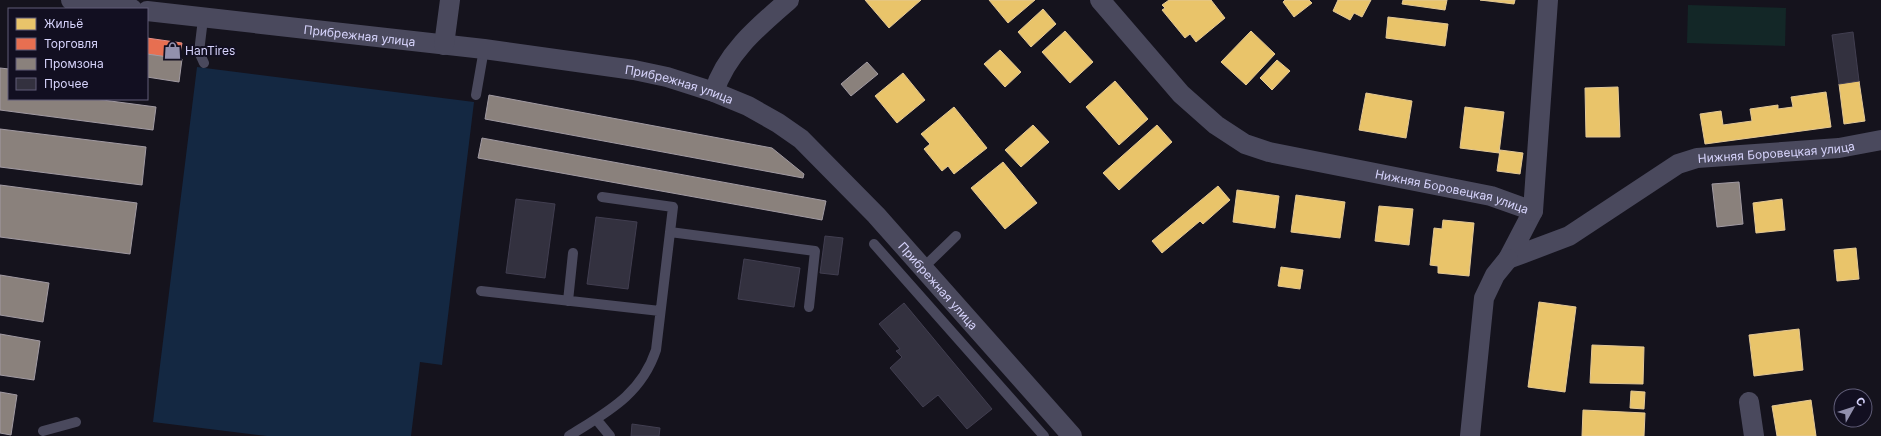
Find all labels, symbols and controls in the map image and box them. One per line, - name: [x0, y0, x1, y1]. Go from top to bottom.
- legend: [8, 8, 148, 100]
- text: Жильё: [44, 16, 83, 31]
- street label: Прибрежная улица: [303, 21, 416, 49]
- text: Торговля: [44, 36, 98, 51]
- shop icon: HanTires: [162, 40, 182, 60]
- place label: HanTires: [185, 43, 235, 58]
- text: Промзона: [44, 56, 104, 71]
- street label: Прибрежная улица: [624, 61, 736, 107]
- text: Прочее: [44, 76, 89, 91]
- street label: Нижняя Боровецкая улица: [1697, 138, 1856, 165]
- street label: Нижняя Боровецкая улица: [1374, 166, 1531, 216]
- street label: Прибрежная улица: [896, 239, 981, 333]
- north arrow: [1833, 388, 1873, 428]
- text: С: [1853, 394, 1869, 409]

